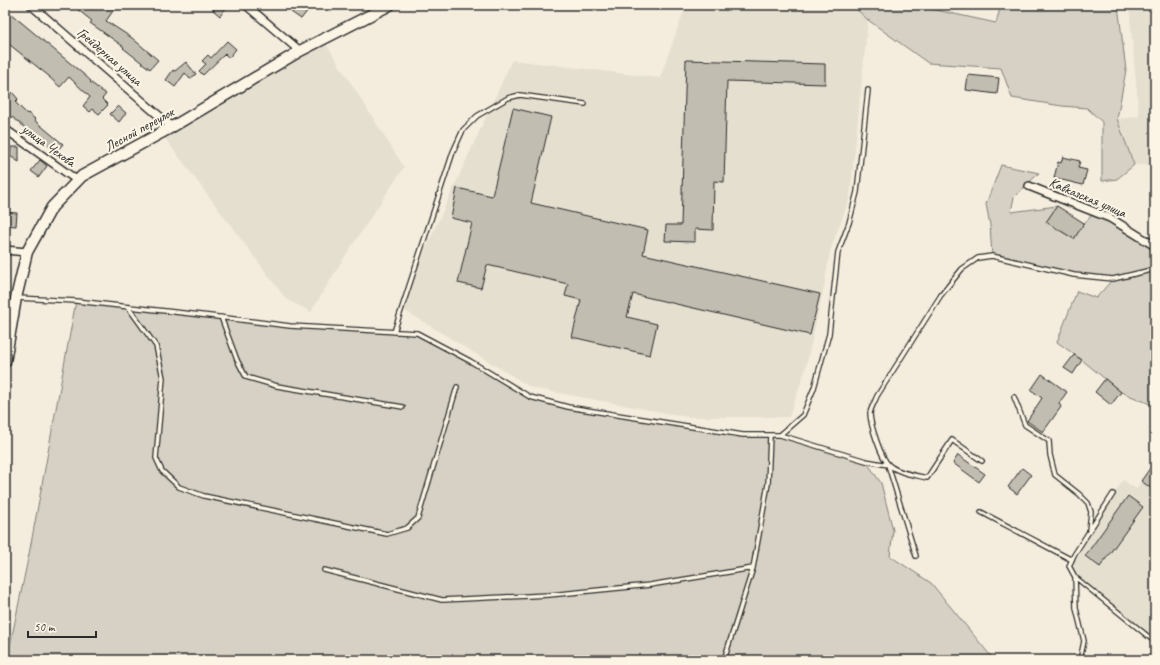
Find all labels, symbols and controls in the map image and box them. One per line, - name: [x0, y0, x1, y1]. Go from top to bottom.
- street label: Грейдерная улица: [74, 24, 147, 90]
- street label: Лесной переулок: [102, 103, 178, 155]
- street label: улица Чехова: [18, 120, 80, 171]
- street label: Кавказская улица: [1047, 174, 1130, 222]
- scale bar: [28, 613, 96, 639]
- text: 50 m: [34, 619, 56, 635]

